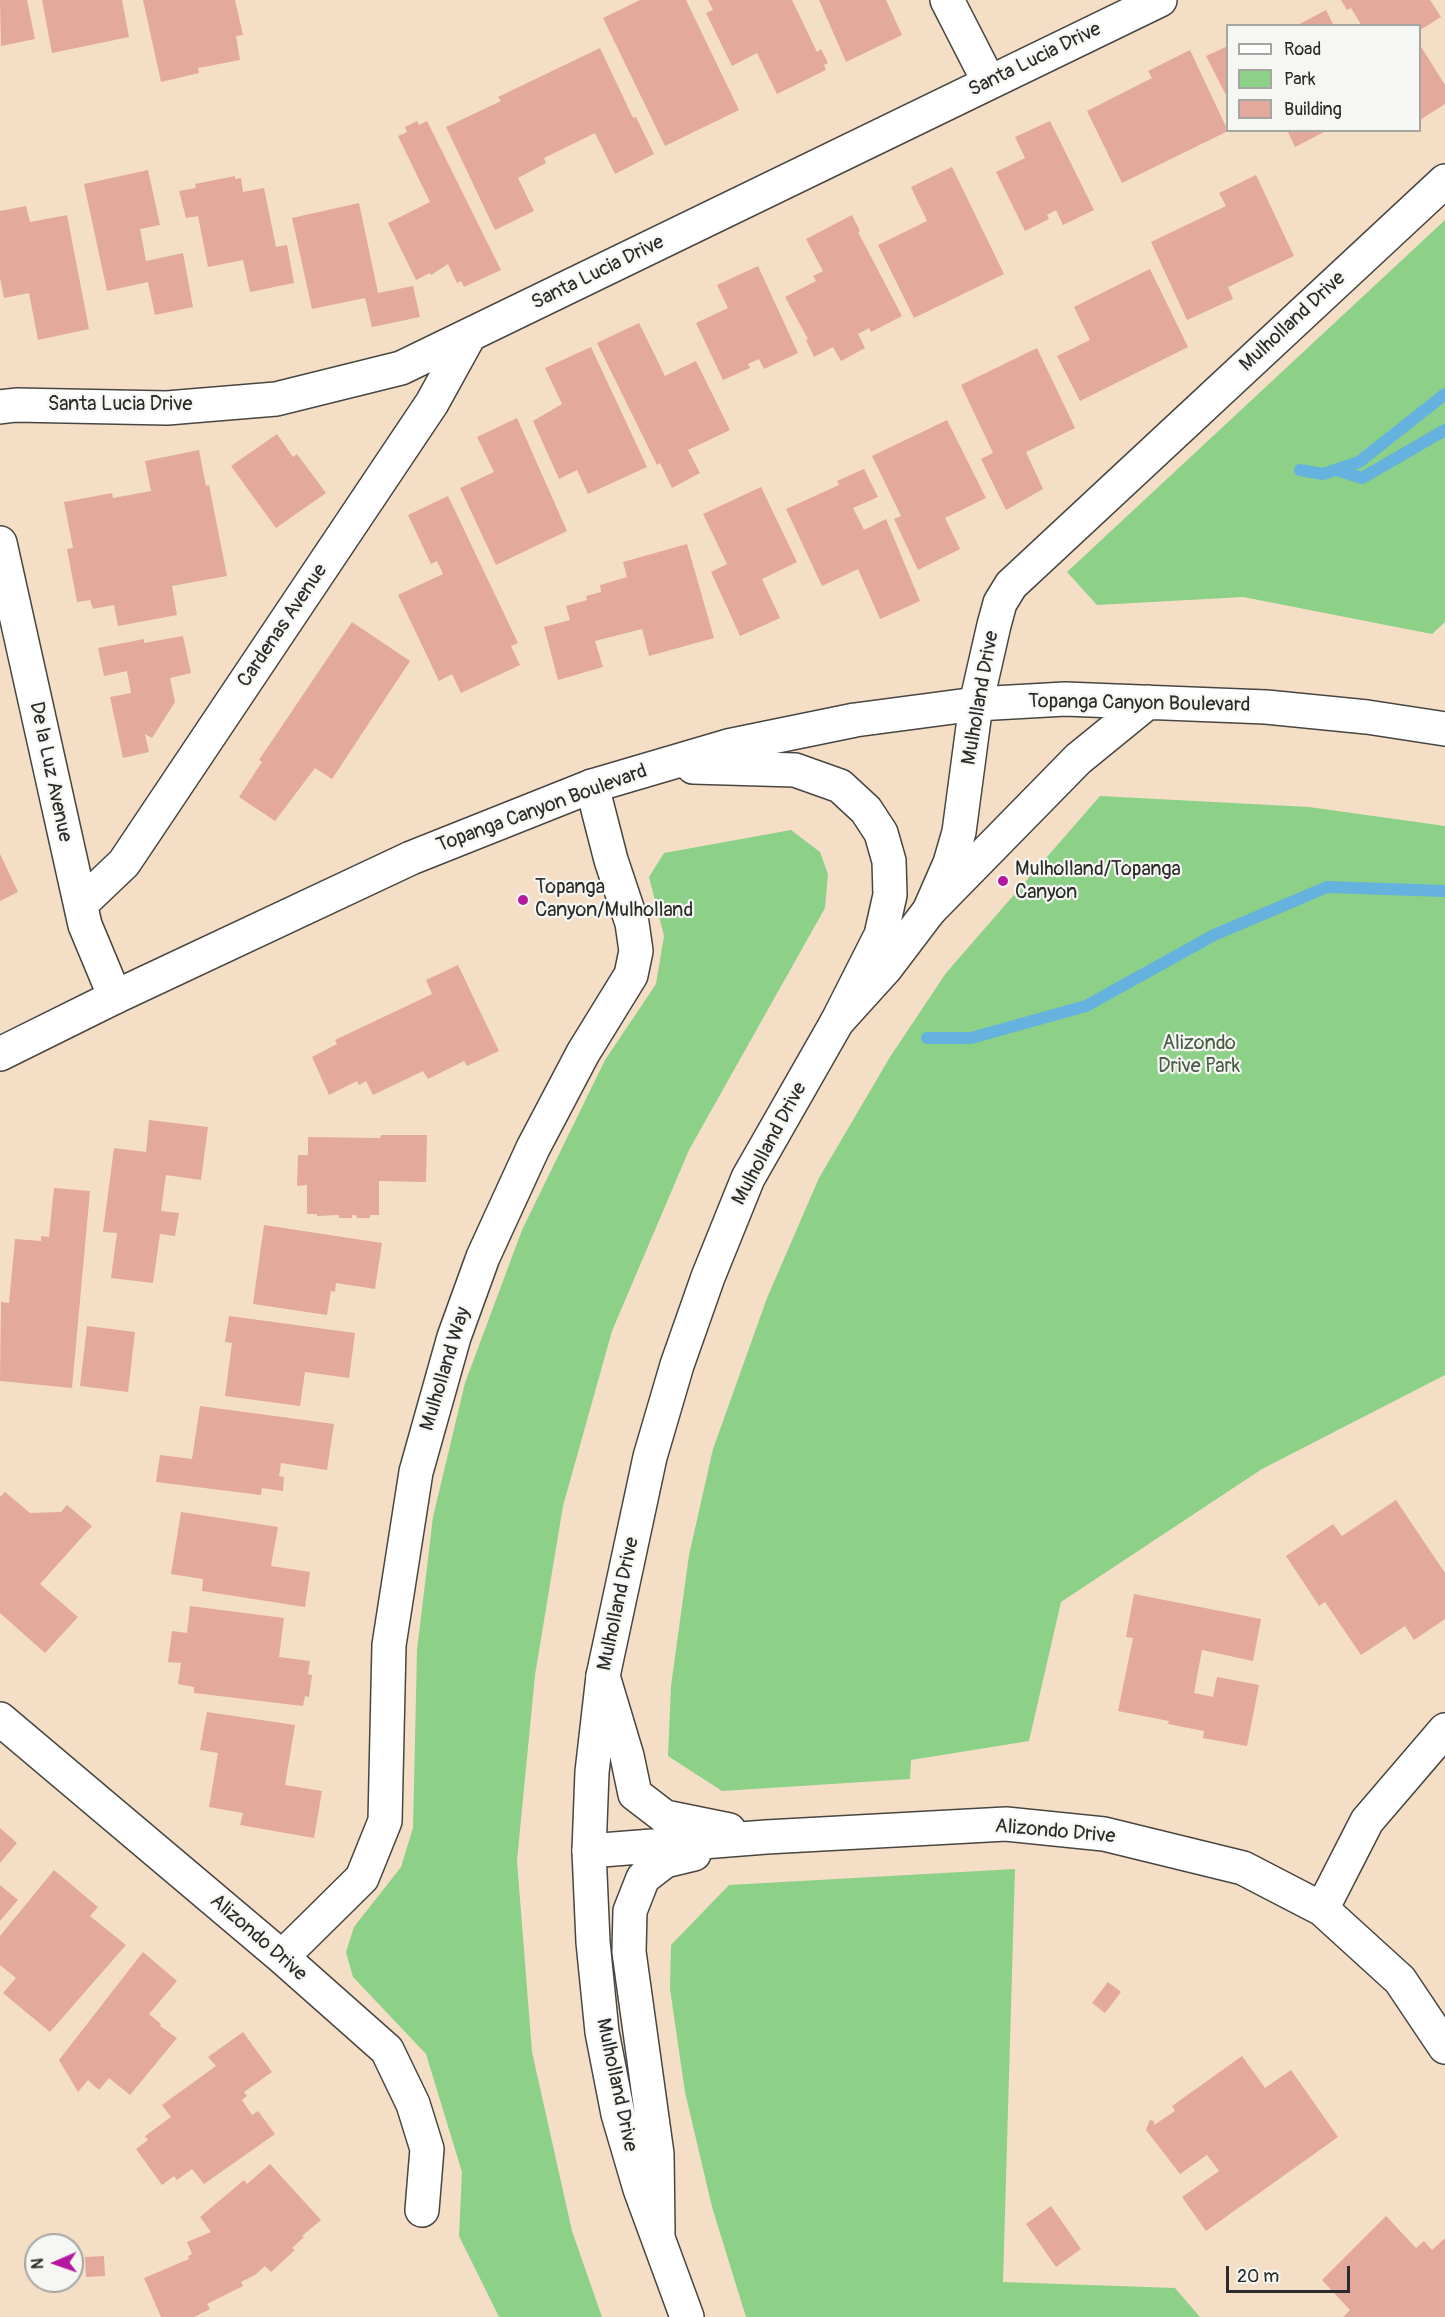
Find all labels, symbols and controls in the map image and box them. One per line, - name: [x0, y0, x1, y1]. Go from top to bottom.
- street label: Santa Lucia Drive: [965, 18, 1105, 102]
- legend: [1226, 24, 1421, 132]
- text: Road: [1284, 38, 1321, 61]
- text: Park: [1284, 68, 1316, 91]
- text: Building: [1284, 98, 1342, 121]
- street label: Santa Lucia Drive: [528, 231, 668, 315]
- street label: Mulholland Drive: [1235, 267, 1351, 377]
- street label: Santa Lucia Drive: [48, 393, 192, 417]
- street label: Cardenas Avenue: [233, 560, 333, 692]
- street label: Mulholland Drive: [957, 629, 1005, 767]
- street label: Topanga Canyon Boulevard: [1028, 690, 1250, 718]
- street label: De la Luz Avenue: [23, 700, 77, 844]
- street label: Topanga Canyon Boulevard: [433, 760, 651, 858]
- place label: Mulholland/Topanga Canyon: [1015, 858, 1181, 905]
- marker: Mulholland/Topanga Canyon: [996, 874, 1010, 888]
- place label: Topanga Canyon/Mulholland: [535, 876, 693, 923]
- marker: Topanga Canyon/Mulholland: [516, 893, 530, 907]
- park label: Alizondo Drive Park: [1158, 1032, 1240, 1079]
- street label: Mulholland Drive: [728, 1078, 812, 1210]
- street label: Mulholland Way: [416, 1304, 476, 1434]
- street label: Mulholland Drive: [593, 1535, 645, 1673]
- street label: Alizondo Drive: [994, 1815, 1116, 1849]
- street label: Alizondo Drive: [205, 1889, 311, 1987]
- street label: Mulholland Drive: [590, 2016, 642, 2154]
- north arrow: [24, 2233, 84, 2293]
- scale bar: [1229, 2254, 1354, 2292]
- text: N: [28, 2258, 48, 2269]
- text: 20 m: [1237, 2265, 1279, 2288]

